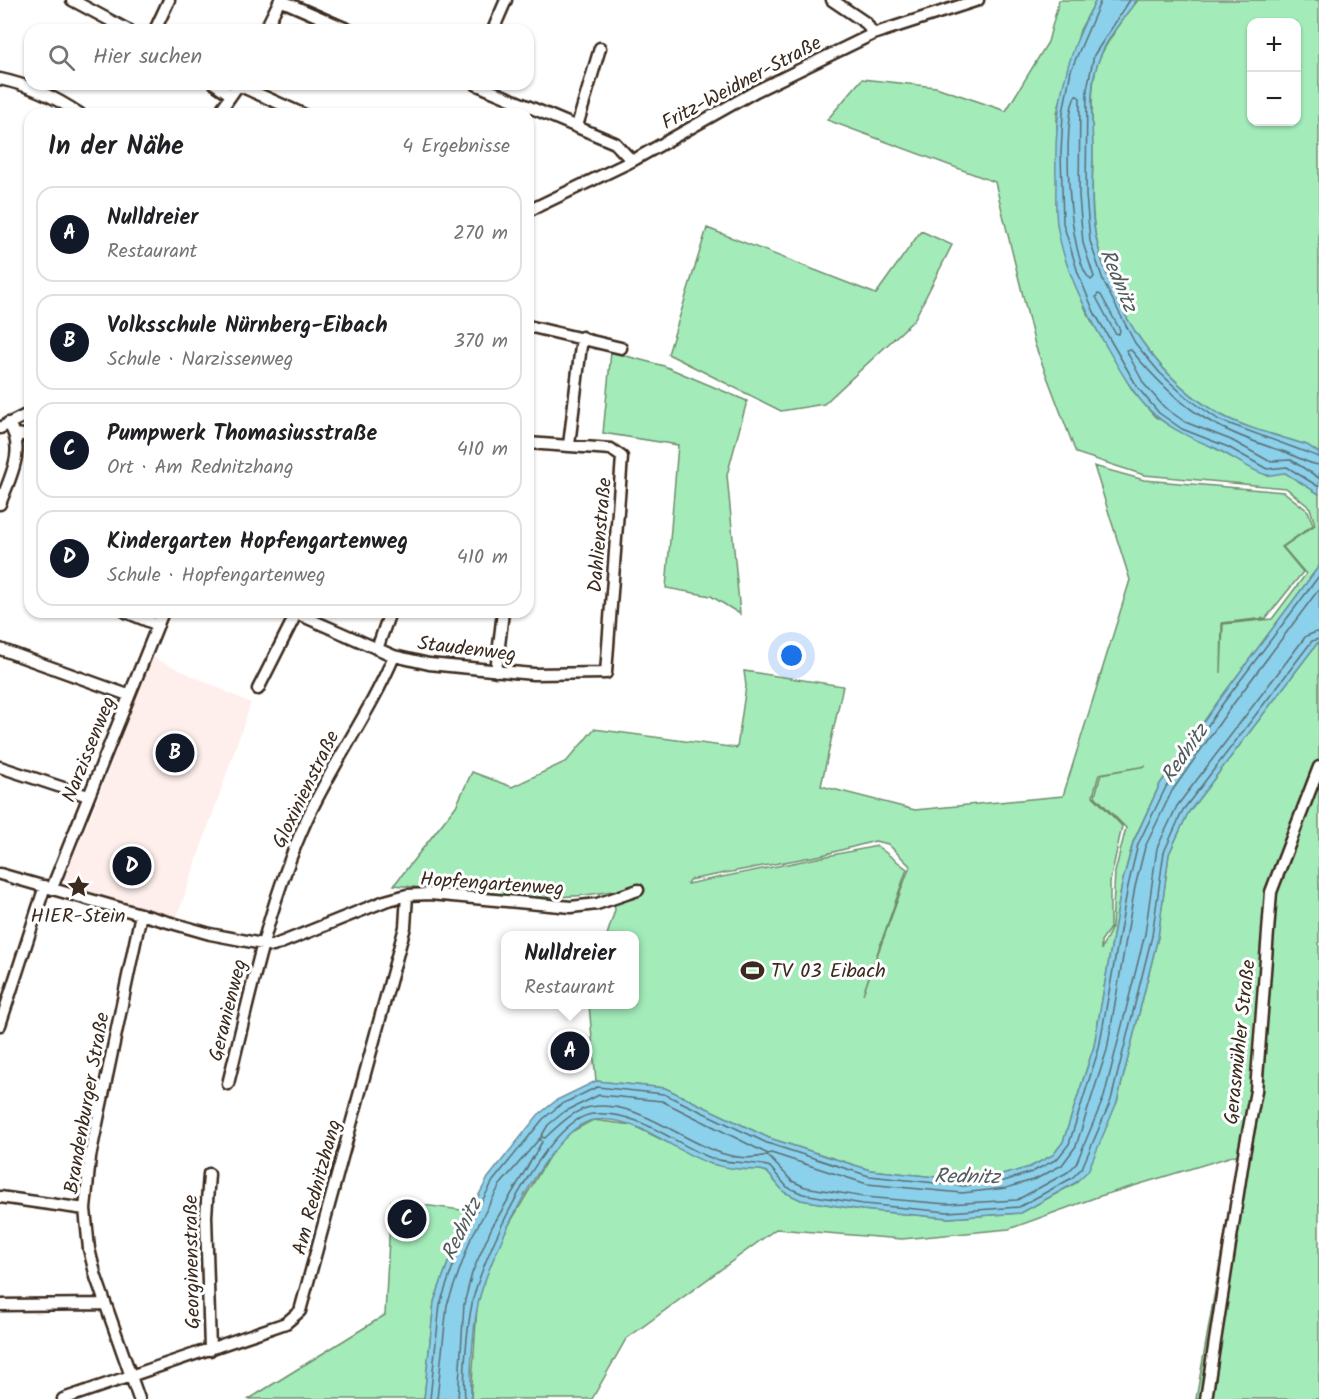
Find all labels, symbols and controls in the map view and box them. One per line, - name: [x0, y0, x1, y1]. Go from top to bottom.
- map controls: [1247, 18, 1301, 126]
- button: +: [1247, 18, 1301, 72]
- search box: [24, 24, 534, 90]
- street label: Fritz-Weidner-Straße: [656, 28, 828, 140]
- text: Hier suchen: [93, 40, 202, 75]
- icon: search: [45, 41, 78, 74]
- button: −: [1247, 72, 1301, 126]
- text: In der Nähe: [48, 126, 184, 168]
- text: 4 Ergebnisse: [402, 131, 510, 163]
- text: Nulldreier: [107, 201, 198, 236]
- text: A: [63, 218, 76, 250]
- text: 270 m: [453, 218, 508, 250]
- text: Restaurant: [107, 236, 197, 268]
- water label: Rednitz: [1090, 244, 1146, 319]
- text: Volksschule Nürnberg-Eibach: [107, 309, 388, 344]
- text: B: [63, 326, 76, 358]
- text: 370 m: [453, 326, 508, 358]
- text: Schule · Narzissenweg: [107, 344, 293, 376]
- text: Pumpwerk Thomasiusstraße: [107, 417, 377, 452]
- text: C: [63, 434, 76, 466]
- text: 410 m: [457, 434, 508, 466]
- text: Ort · Am Rednitzhang: [107, 452, 293, 484]
- street label: Dahlienstraße: [580, 476, 622, 594]
- text: Kindergarten Hopfengartenweg: [107, 525, 408, 560]
- text: D: [63, 542, 76, 574]
- text: 410 m: [457, 542, 508, 574]
- text: Schule · Hopfengartenweg: [107, 560, 326, 592]
- street label: Staudenweg: [416, 628, 518, 672]
- your location: [777, 641, 806, 670]
- street label: Narzissenweg: [54, 692, 126, 808]
- water label: Rednitz: [1153, 716, 1219, 790]
- street label: Gloxinienstraße: [264, 726, 349, 854]
- pin: B: [156, 730, 195, 776]
- pin: D: [112, 844, 152, 888]
- street label: Hopfengartenweg: [419, 864, 565, 906]
- place icon: HIER-Stein: [65, 874, 91, 900]
- place label: HIER-Stein: [31, 901, 125, 933]
- popup: [501, 931, 639, 1009]
- text: Nulldreier: [524, 937, 616, 972]
- street label: Geranienweg: [201, 956, 257, 1065]
- place label: TV 03 Eibach: [771, 956, 886, 988]
- sports icon: TV 03 Eibach: [740, 957, 766, 983]
- street label: Gerasmühler Straße: [1216, 958, 1266, 1126]
- text: Restaurant: [524, 972, 615, 1004]
- street label: Brandenburger Straße: [56, 1010, 120, 1197]
- pin: A: [550, 1028, 590, 1074]
- street label: Am Rednitzhang: [284, 1116, 351, 1259]
- water label: Rednitz: [934, 1160, 1002, 1195]
- water label: Rednitz: [433, 1191, 492, 1266]
- street label: Georginenstraße: [176, 1194, 210, 1329]
- pin: C: [388, 1196, 426, 1242]

